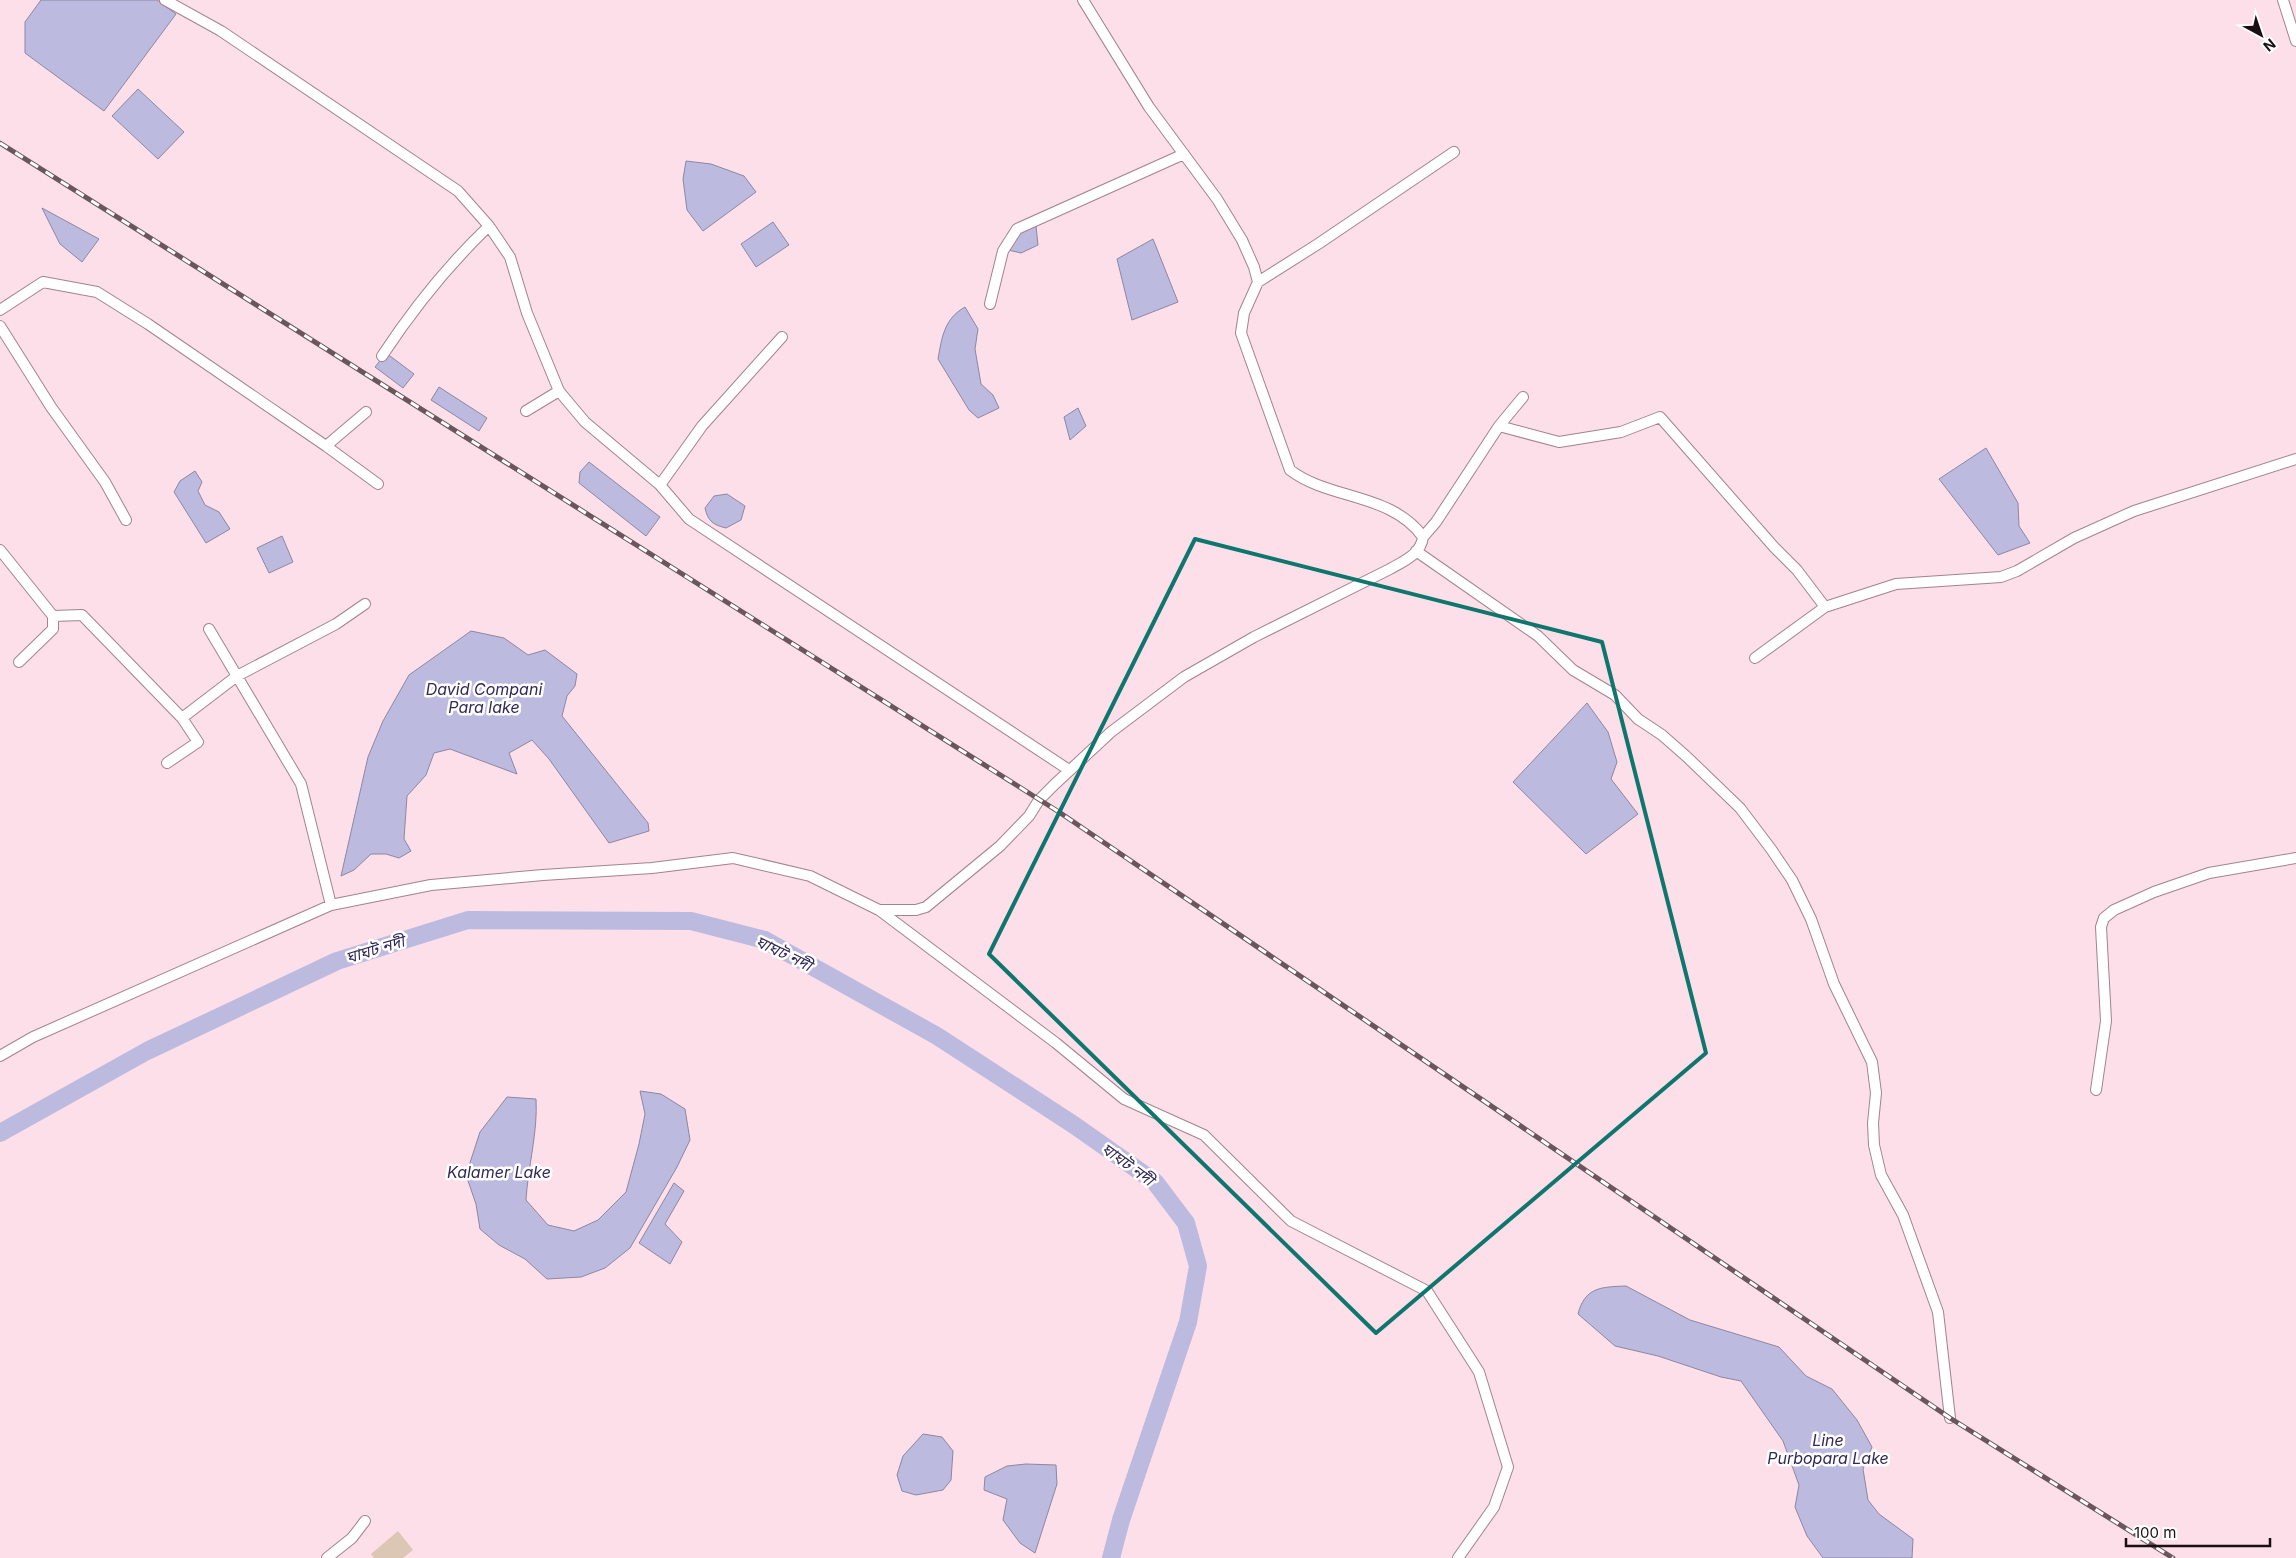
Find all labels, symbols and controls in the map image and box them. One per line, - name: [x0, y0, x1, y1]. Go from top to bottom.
- north arrow: [2236, 10, 2286, 60]
- text: N: [2260, 35, 2279, 55]
- water label: David Compani Para lake: [426, 679, 543, 717]
- water label: ঘাঘট নদী: [343, 930, 409, 967]
- water label: ঘাঘট নদী: [753, 931, 818, 976]
- water label: ঘাঘট নদী: [1098, 1138, 1160, 1191]
- water label: Kalamer Lake: [447, 1162, 551, 1182]
- water label: Line Purbopara Lake: [1767, 1430, 1889, 1468]
- scale bar: [2126, 1516, 2270, 1548]
- text: 100 m: [2134, 1523, 2176, 1542]

